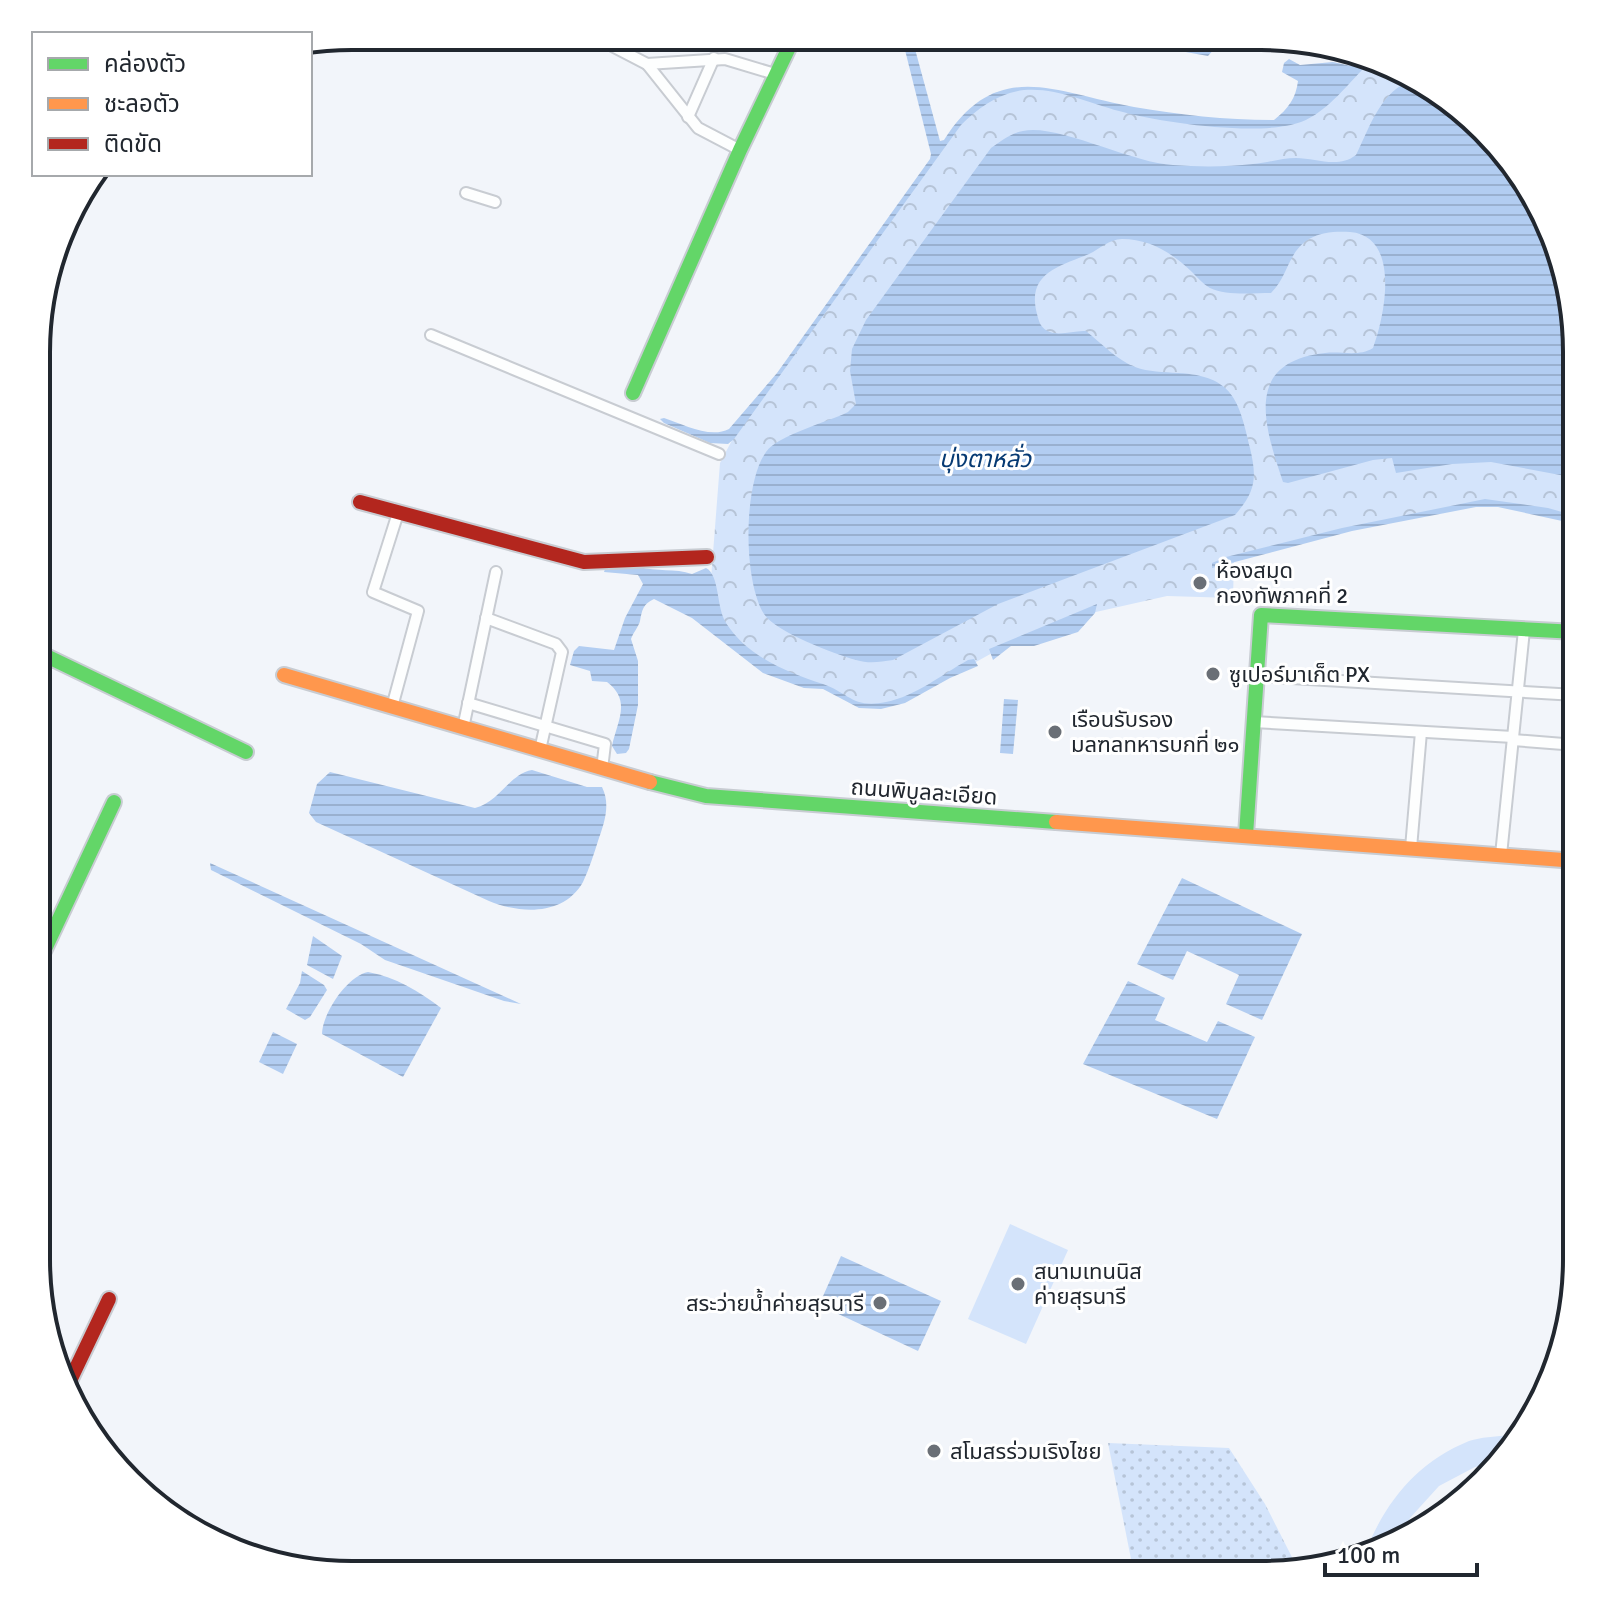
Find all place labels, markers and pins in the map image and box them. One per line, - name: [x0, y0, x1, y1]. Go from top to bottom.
- place label: ห้องสมุด กองทัพภาคที่ 2: [1216, 557, 1348, 609]
- marker: ห้องสมุด กองทัพภาคที่ 2: [1191, 574, 1209, 592]
- place label: ซูเปอร์มาเก็ต PX: [1229, 661, 1370, 688]
- marker: ซูเปอร์มาเก็ต PX: [1204, 665, 1222, 683]
- place label: เรือนรับรอง มลฑลทหารบกที่ ๒๑: [1071, 706, 1240, 758]
- marker: เรือนรับรอง มลฑลทหารบกที่ ๒๑: [1046, 723, 1064, 741]
- place label: สนามเทนนิส ค่ายสุรนารี: [1034, 1258, 1142, 1310]
- marker: สนามเทนนิส ค่ายสุรนารี: [1009, 1275, 1027, 1293]
- place label: สระว่ายนํ้าค่ายสุรนารี: [686, 1288, 864, 1317]
- marker: สระว่ายนํ้าค่ายสุรนารี: [871, 1294, 889, 1312]
- place label: สโมสรร่วมเริงไชย: [950, 1438, 1102, 1465]
- marker: สโมสรร่วมเริงไชย: [925, 1442, 943, 1460]

